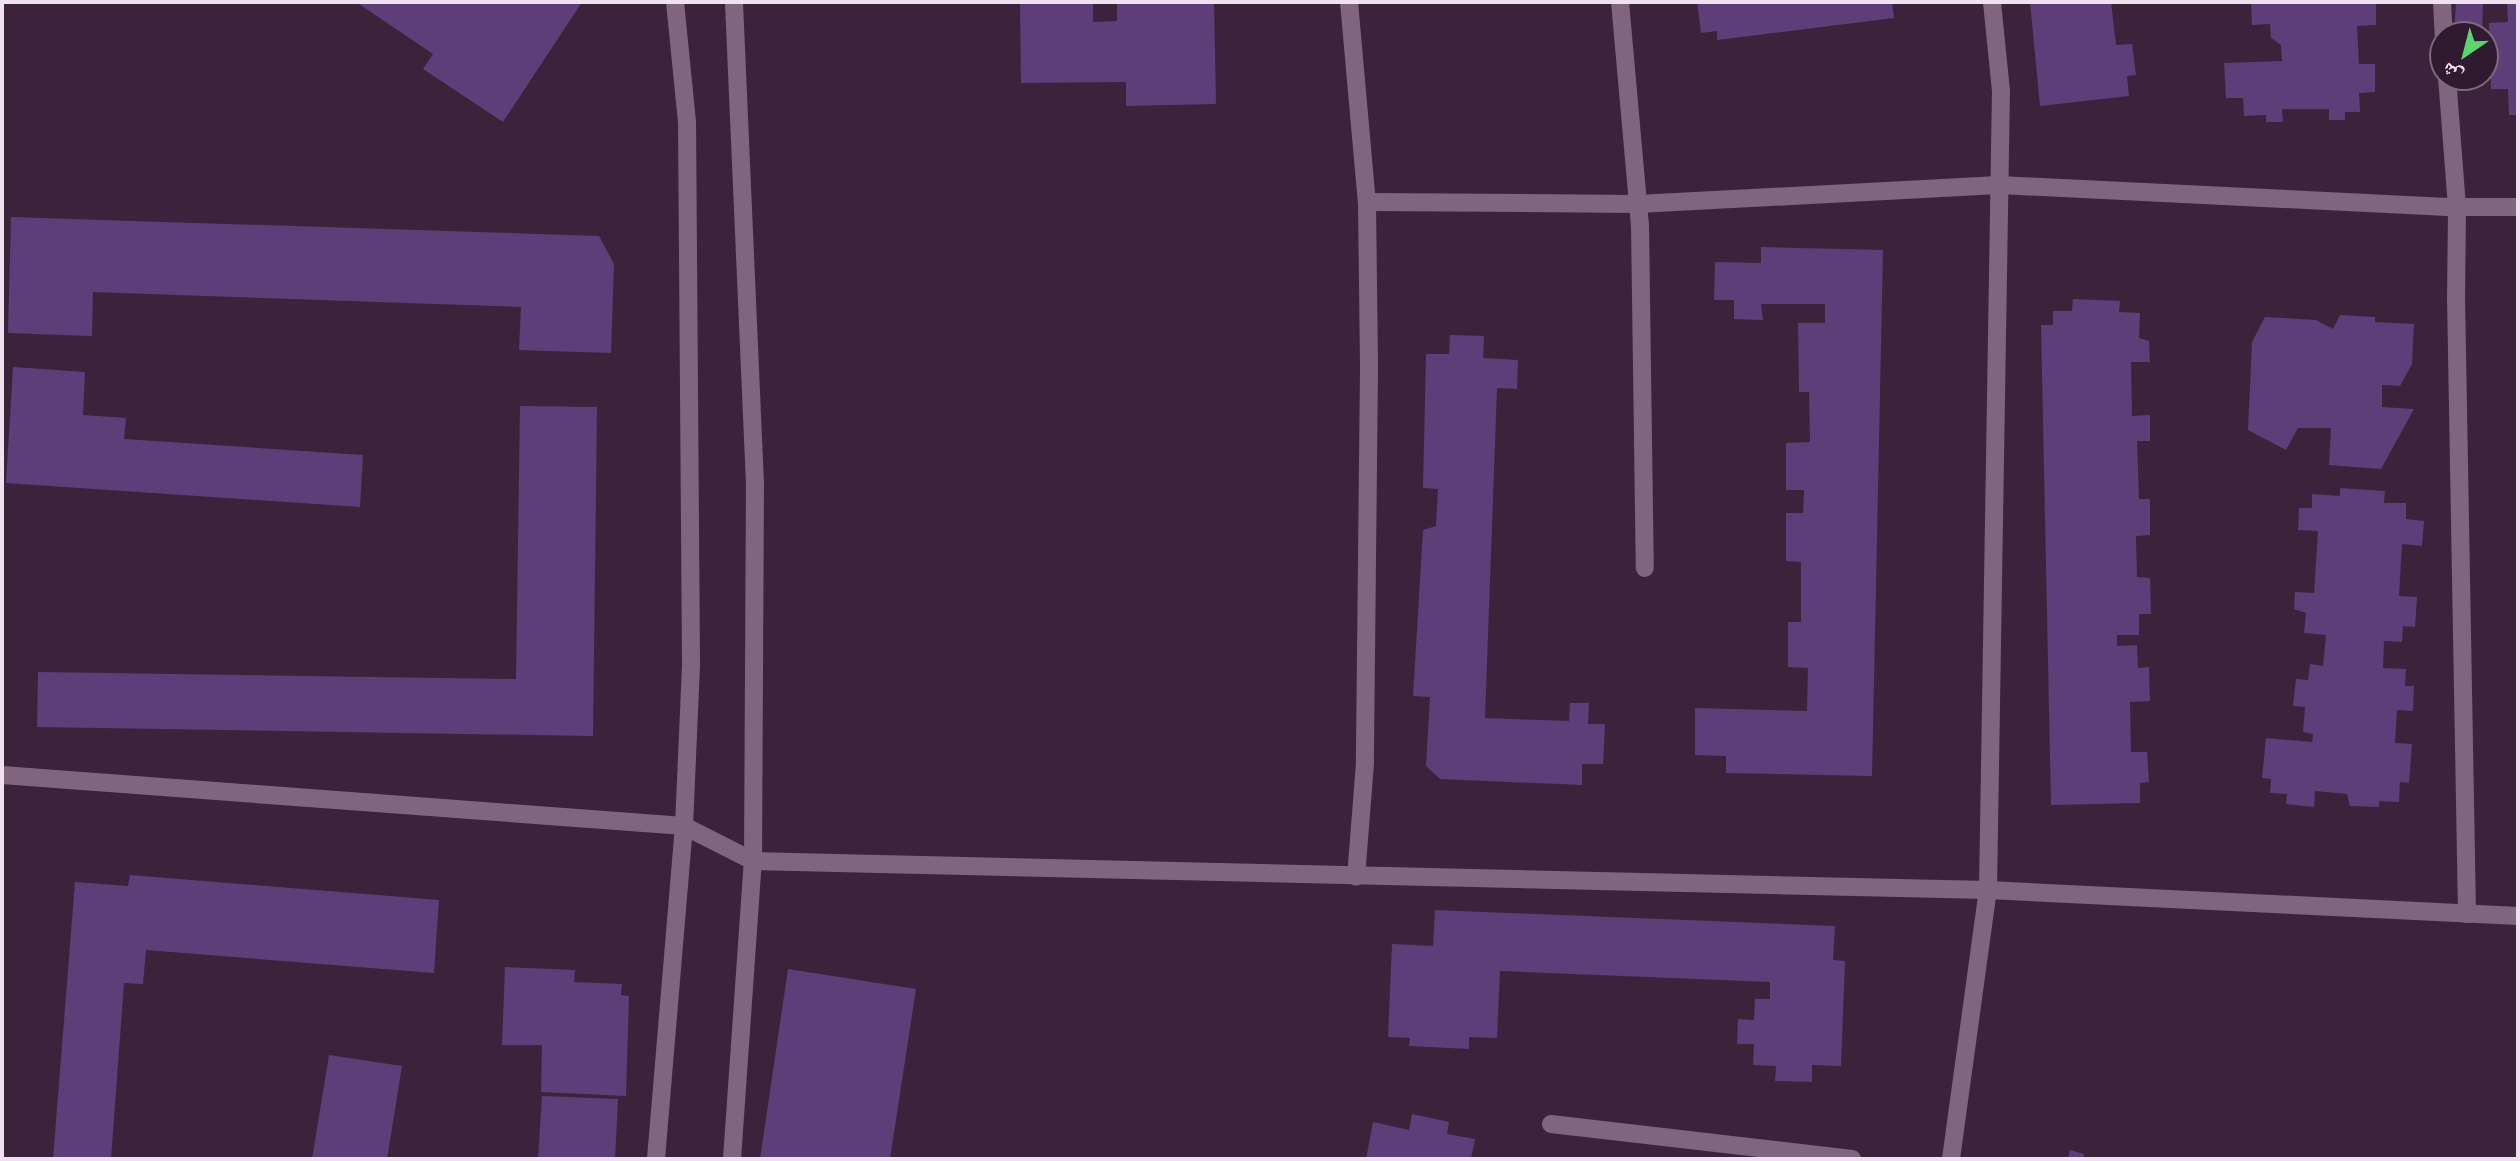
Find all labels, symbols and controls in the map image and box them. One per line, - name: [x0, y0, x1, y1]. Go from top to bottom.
- north arrow: [2429, 21, 2499, 91]
- text: ش: [2439, 58, 2467, 86]

